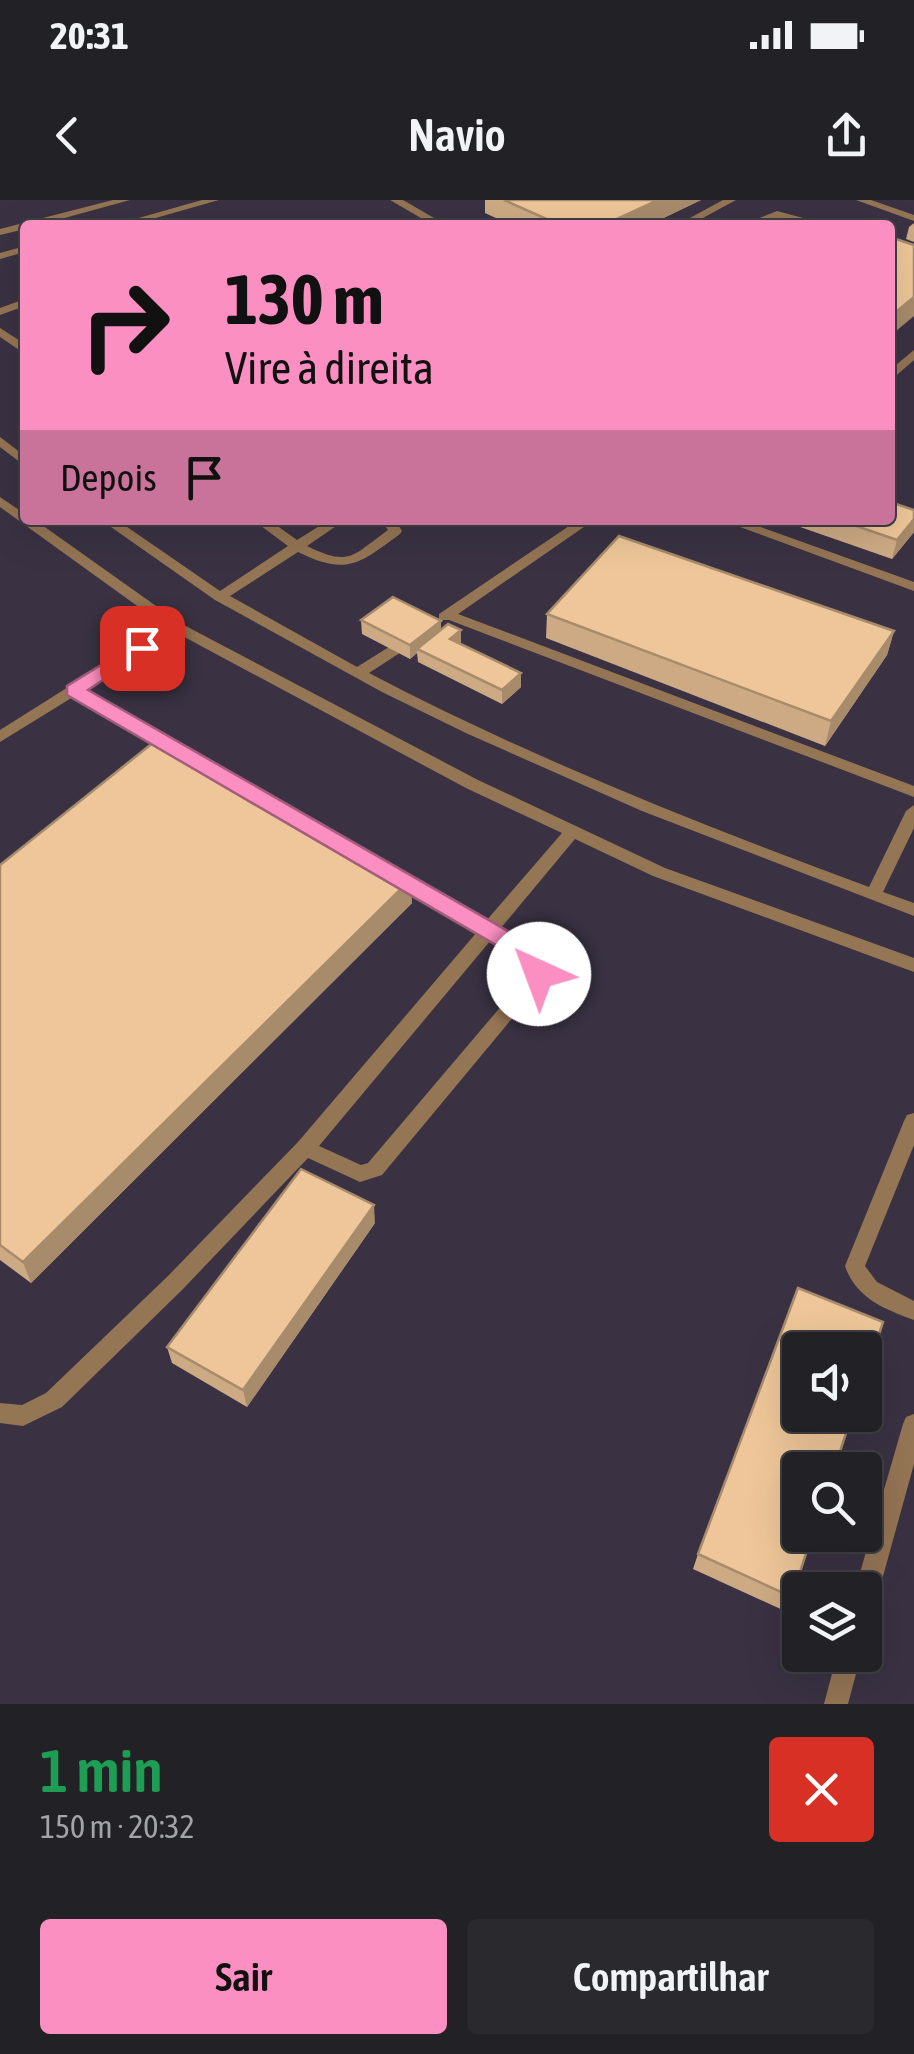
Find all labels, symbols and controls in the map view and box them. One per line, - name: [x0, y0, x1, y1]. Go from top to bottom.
- text: 20:31: [50, 14, 129, 57]
- icon: back: [40, 108, 95, 163]
- icon: share: [819, 108, 874, 163]
- text: Navio: [408, 109, 506, 161]
- text: 130 m: [225, 259, 384, 339]
- icon: right: [60, 260, 190, 390]
- text: Vire à direita: [225, 342, 434, 394]
- icon: arrive: [177, 450, 232, 505]
- text: Depois: [60, 456, 157, 499]
- pin: [100, 606, 185, 691]
- icon: arrive: [115, 621, 170, 676]
- position arrow: [487, 922, 591, 1026]
- map controls: [782, 1332, 882, 1672]
- button: sound: [782, 1332, 882, 1432]
- button: search: [782, 1452, 882, 1552]
- button: layers: [782, 1572, 882, 1672]
- text: 1 min: [40, 1736, 163, 1805]
- button: close: [769, 1737, 874, 1842]
- text: 150 m · 20:32: [40, 1808, 195, 1845]
- button: Sair: [40, 1919, 447, 2034]
- button: Compartilhar: [467, 1919, 874, 2034]

